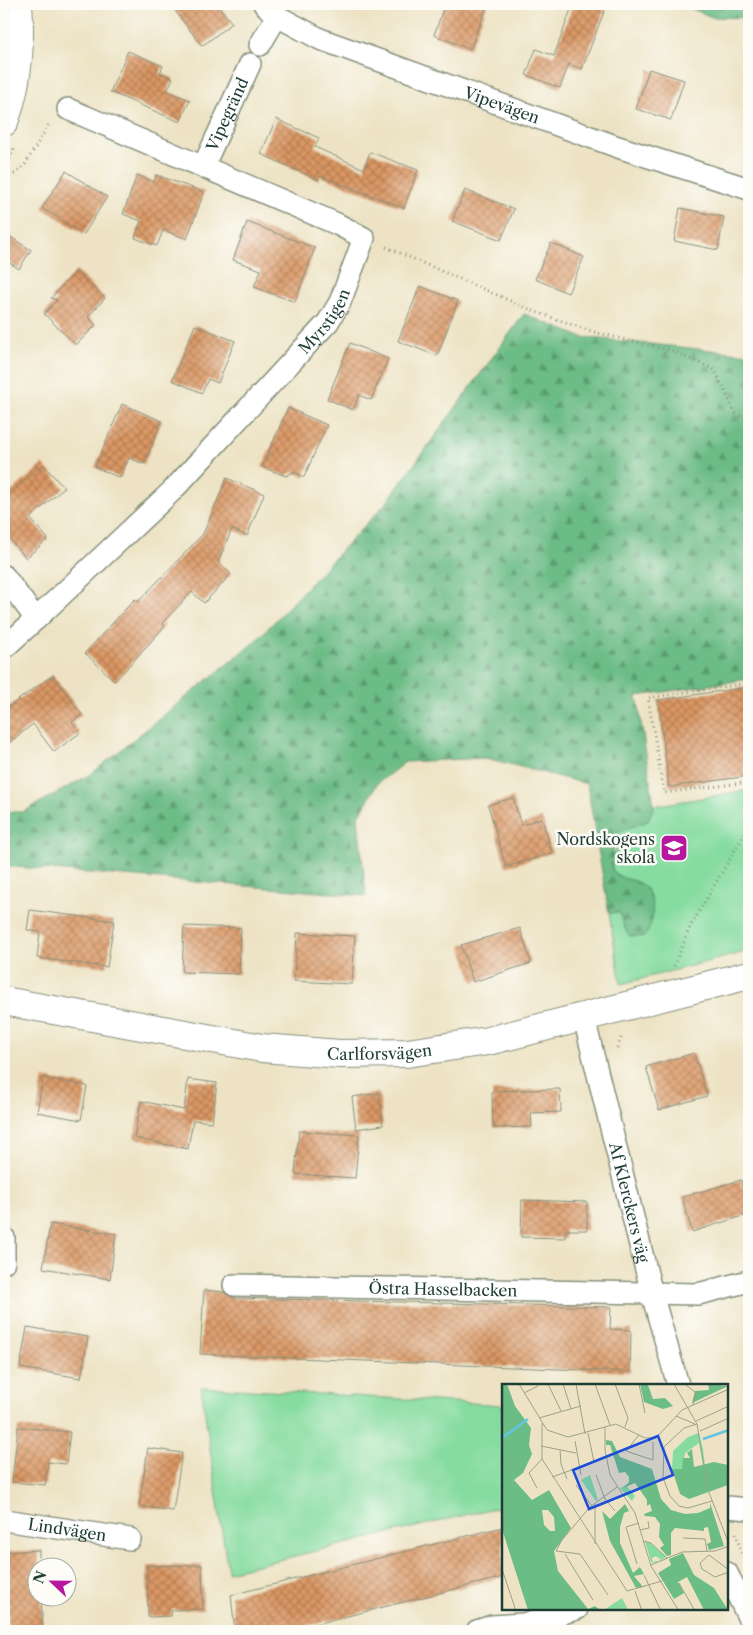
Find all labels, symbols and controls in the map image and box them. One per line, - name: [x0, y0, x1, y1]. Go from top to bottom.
- street label: Vipegränd: [201, 74, 253, 155]
- street label: Vipevägen: [460, 82, 543, 128]
- street label: Myrstigen: [294, 286, 354, 358]
- place label: Nordskogens skola: [556, 829, 656, 867]
- school or university icon: Nordskogens skola: [659, 833, 689, 863]
- street label: Carlforsvägen: [326, 1039, 433, 1064]
- street label: Af Klerckers väg: [605, 1139, 654, 1265]
- street label: Östra Hasselbacken: [368, 1278, 518, 1300]
- inset map: [502, 1384, 728, 1610]
- street label: Lindvägen: [27, 1514, 108, 1545]
- north arrow: [28, 1558, 78, 1608]
- text: N: [29, 1568, 51, 1586]

